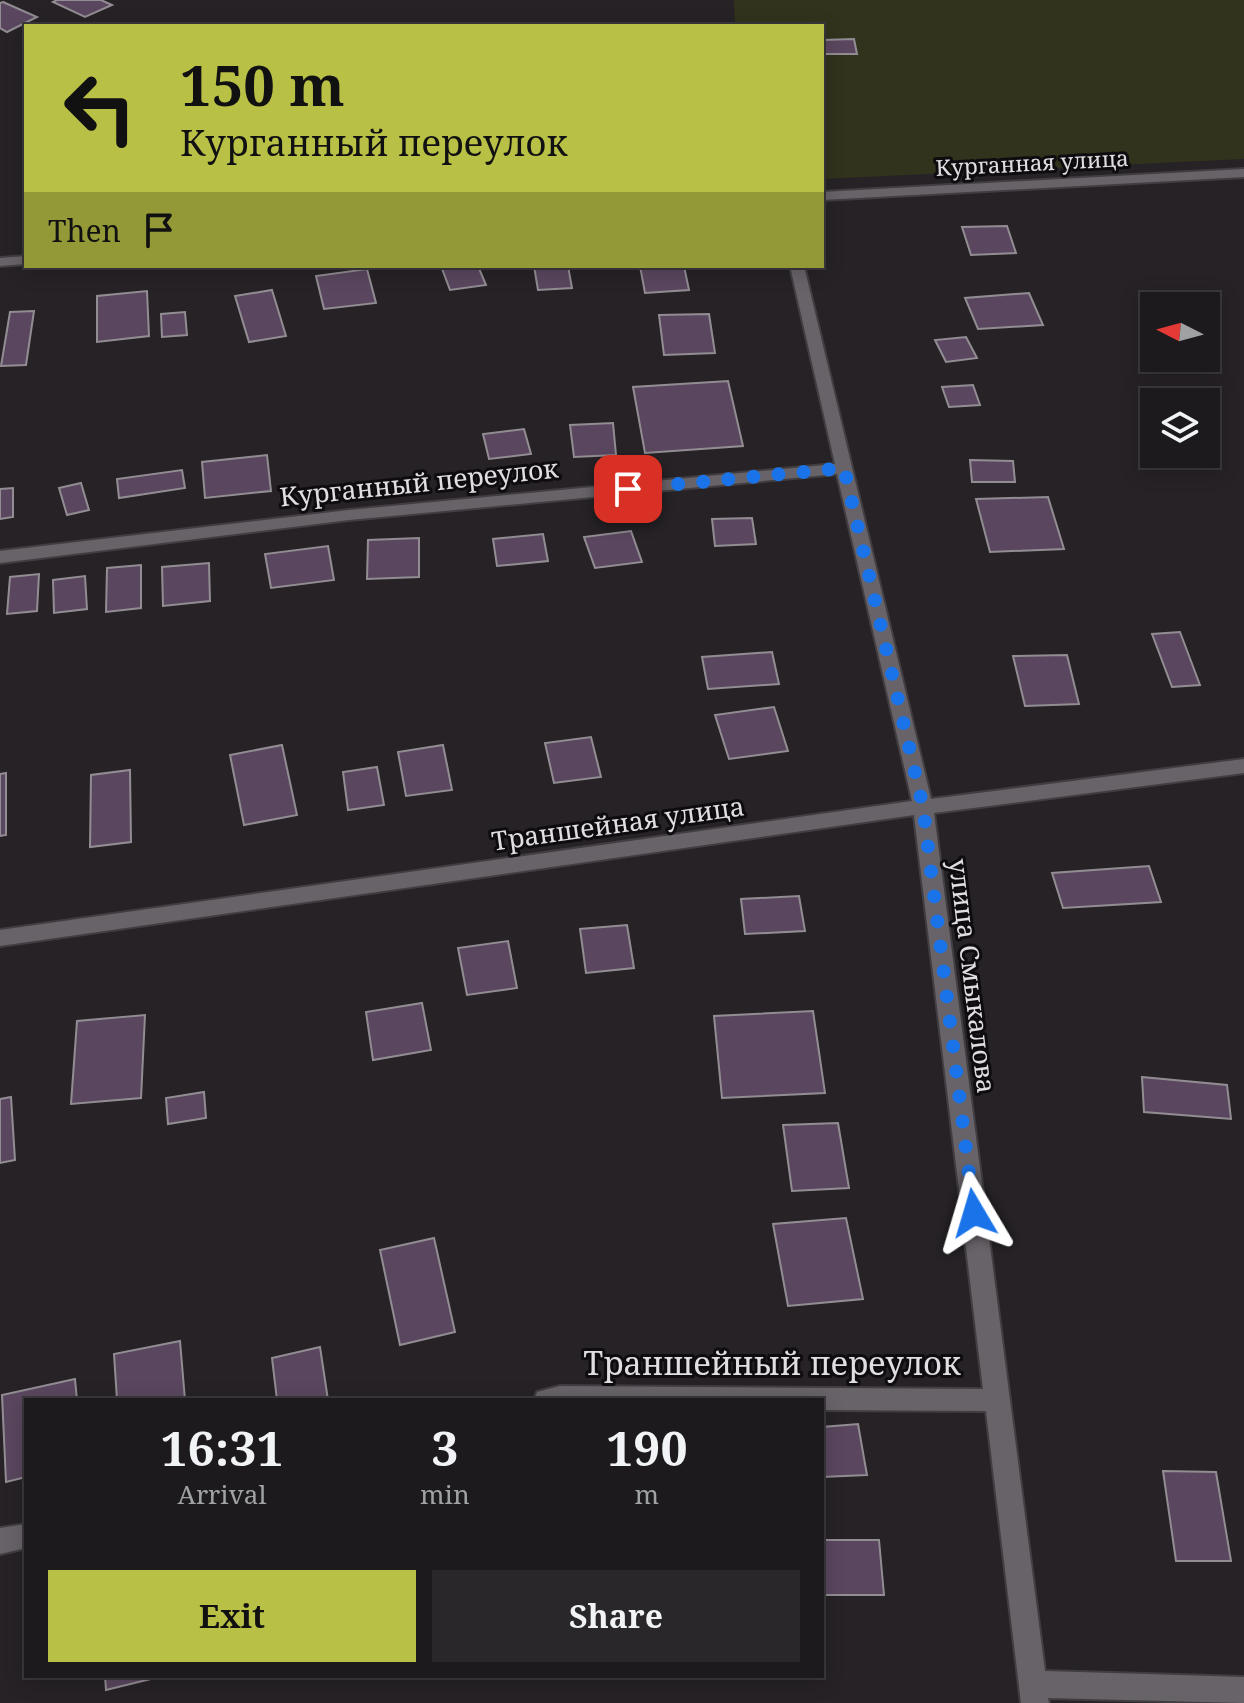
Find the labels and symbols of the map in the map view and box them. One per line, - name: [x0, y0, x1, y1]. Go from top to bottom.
- street label: Курганная улица: [935, 142, 1129, 182]
- north arrow: [1140, 292, 1220, 372]
- street label: Курганный переулок: [278, 449, 561, 515]
- pin: [594, 455, 662, 523]
- street label: Траншейная улица: [489, 787, 747, 859]
- street label: улица Смыкалова: [941, 856, 1005, 1095]
- position arrow: [932, 1171, 1016, 1255]
- street label: Траншейный переулок: [583, 1341, 961, 1384]

